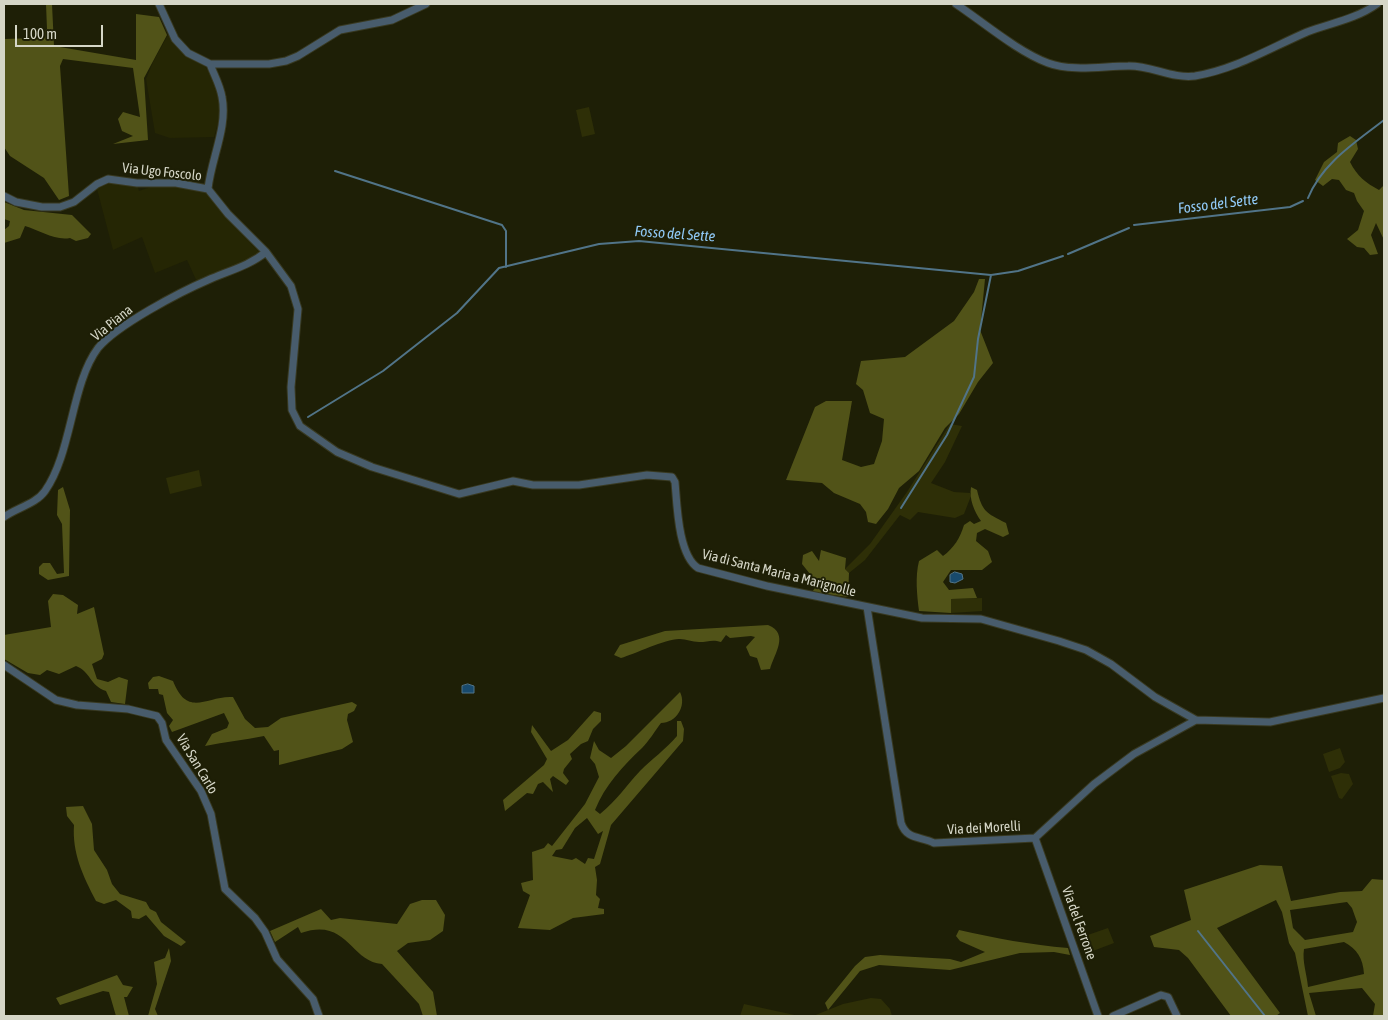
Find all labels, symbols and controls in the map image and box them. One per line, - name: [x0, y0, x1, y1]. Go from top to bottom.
- scale bar: [18, 15, 105, 47]
- text: 100 m: [23, 25, 57, 42]
- street label: Via Ugo Foscolo: [121, 159, 203, 185]
- water label: Fosso del Sette: [1177, 190, 1259, 218]
- water label: Fosso del Sette: [634, 222, 716, 246]
- street label: Via Piana: [88, 301, 136, 345]
- street label: Via di Santa Maria a Marignolle: [700, 546, 858, 600]
- street label: Via San Carlo: [173, 731, 221, 797]
- street label: Via dei Morelli: [947, 818, 1021, 838]
- street label: Via del Ferrone: [1058, 884, 1100, 962]

